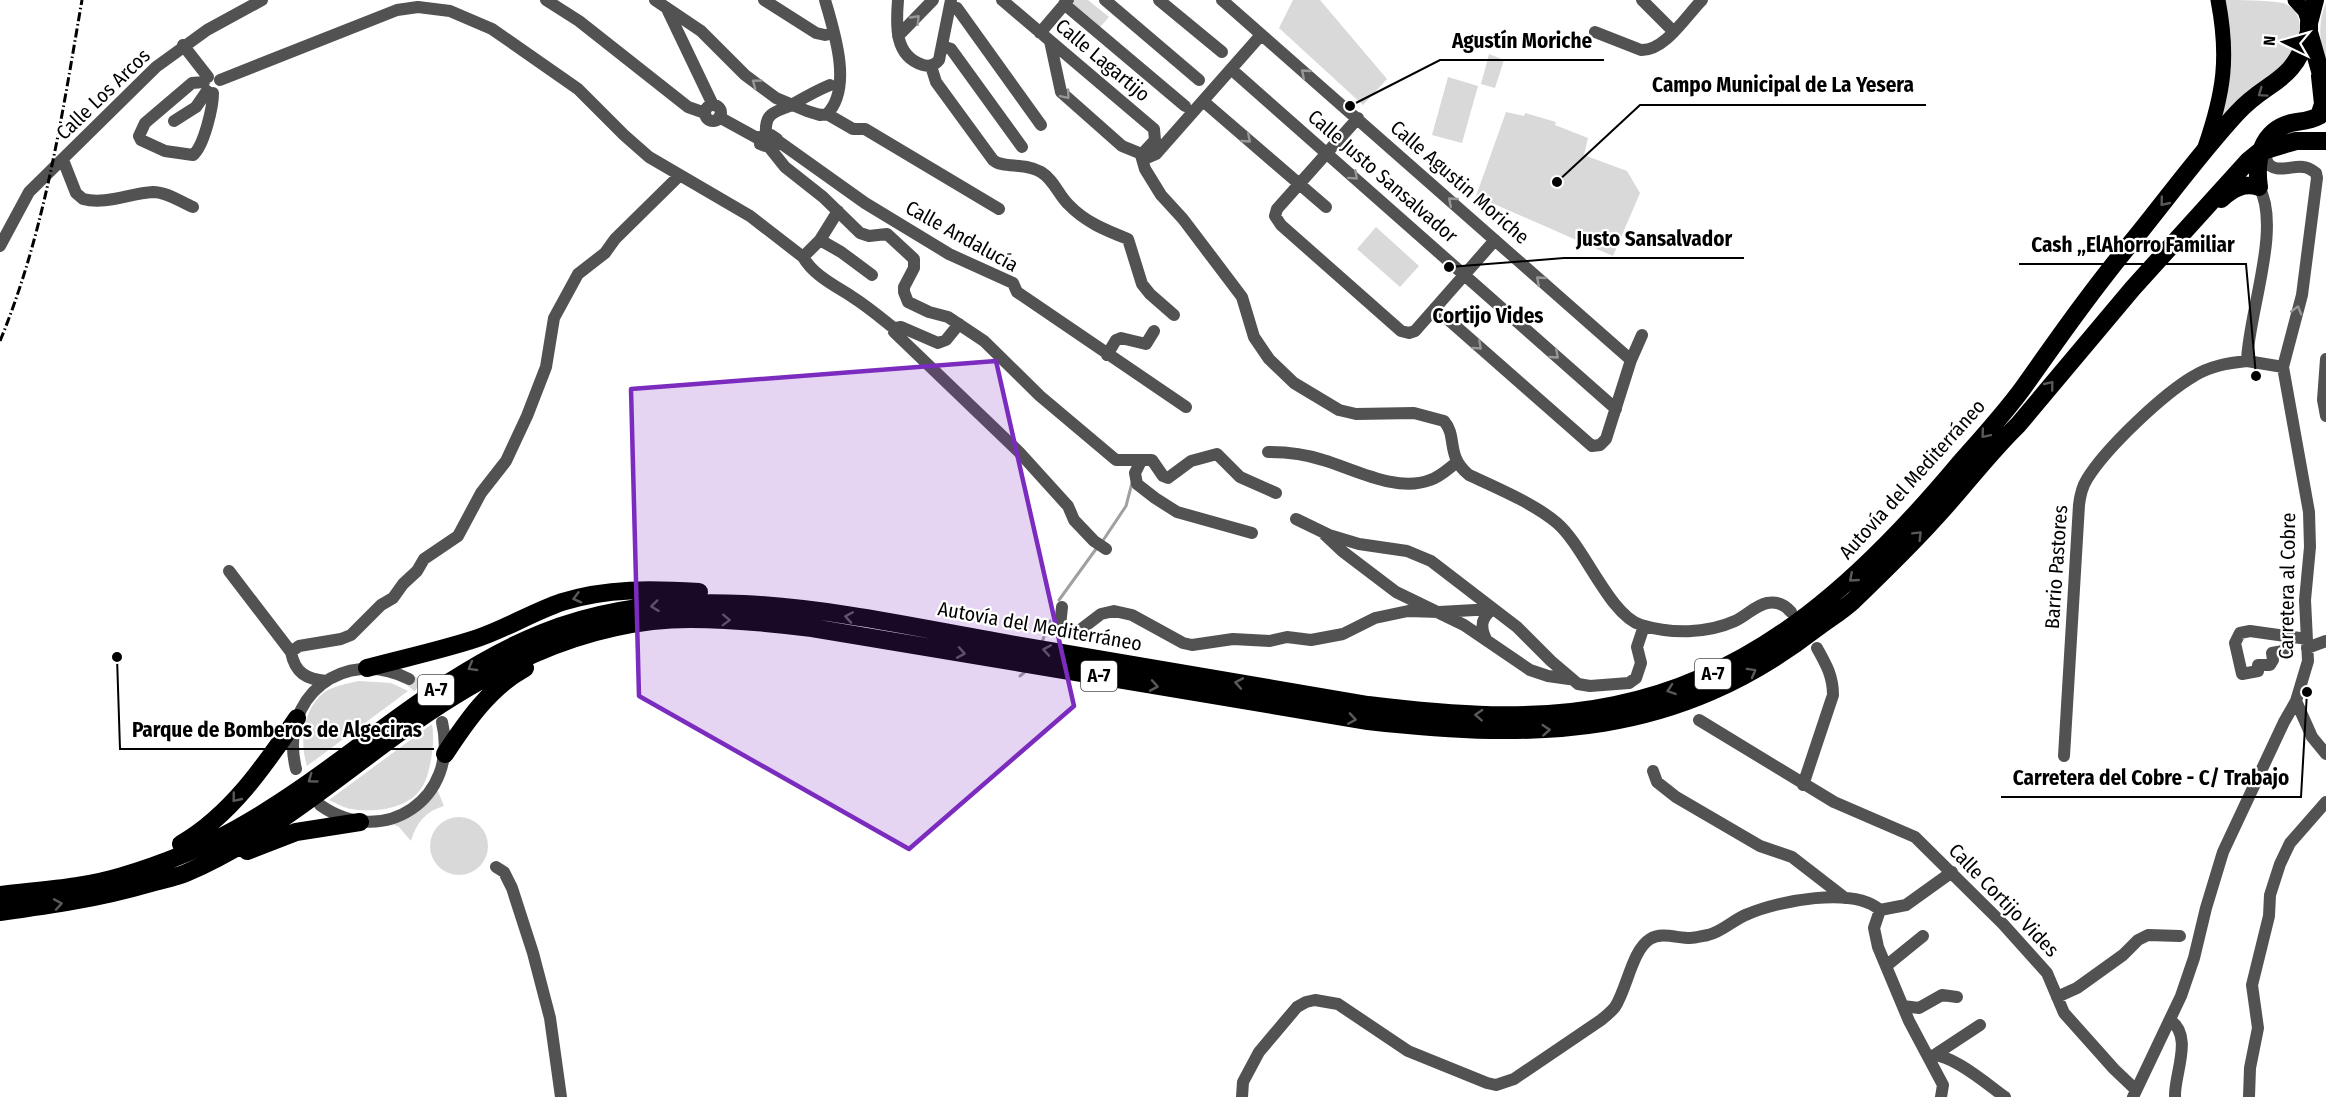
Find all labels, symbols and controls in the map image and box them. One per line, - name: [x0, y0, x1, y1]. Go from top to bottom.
- north arrow: [2254, 12, 2314, 72]
- street label: Calle Lagartijo: [1051, 14, 1155, 106]
- one-way arrow: [909, 15, 920, 26]
- callout: Agustín Moriche: [1440, 21, 1604, 60]
- text: Agustín Moriche: [1451, 28, 1592, 54]
- text: N: [2260, 35, 2279, 46]
- street label: Calle Los Arcos: [51, 43, 155, 145]
- callout: Campo Municipal de La Yesera: [1640, 66, 1926, 105]
- one-way arrow: [1301, 69, 1312, 80]
- text: Campo Municipal de La Yesera: [1652, 72, 1914, 98]
- one-way arrow: [752, 79, 763, 90]
- one-way arrow: [2258, 86, 2269, 97]
- one-way arrow: [1059, 88, 1070, 99]
- street label: Calle Justo Sansalvador: [1303, 104, 1463, 248]
- street label: Calle Agustin Moriche: [1386, 115, 1534, 249]
- one-way arrow: [1240, 132, 1251, 143]
- one-way arrow: [1348, 169, 1358, 180]
- street label: Calle Andalucía: [901, 195, 1023, 277]
- one-way arrow: [2161, 195, 2172, 206]
- one-way arrow: [1448, 197, 1458, 208]
- callout: Justo Sansalvador: [1564, 219, 1744, 258]
- callout: Cash „ElAhorro Familiar: [2019, 225, 2246, 264]
- text: Justo Sansalvador: [1575, 226, 1732, 252]
- text: Cash „ElAhorro Familiar: [2031, 232, 2235, 258]
- one-way arrow: [1536, 276, 1547, 287]
- district label: Cortijo Vides: [1432, 303, 1544, 329]
- one-way arrow: [2290, 306, 2303, 316]
- one-way arrow: [1472, 339, 1482, 350]
- one-way arrow: [1548, 348, 1559, 359]
- one-way arrow: [2043, 381, 2054, 392]
- street label: Autovía del Mediterráneo: [1834, 394, 1990, 564]
- one-way arrow: [1981, 427, 1992, 438]
- street label: Barrio Pastores: [2040, 504, 2072, 630]
- street label: Carretera al Cobre: [2274, 512, 2300, 660]
- one-way arrow: [1911, 532, 1922, 543]
- one-way arrow: [1849, 571, 1860, 582]
- one-way arrow: [572, 591, 582, 604]
- street label: Autovía del Mediterráneo: [936, 596, 1144, 656]
- one-way arrow: [650, 599, 660, 611]
- one-way arrow: [845, 611, 854, 623]
- one-way arrow: [721, 613, 730, 626]
- one-way arrow: [1042, 644, 1052, 657]
- one-way arrow: [956, 646, 966, 659]
- one-way arrow: [467, 659, 478, 671]
- road number: A-7: [1695, 659, 1731, 689]
- road number: A-7: [1081, 661, 1117, 691]
- one-way arrow: [1746, 668, 1756, 679]
- road number: A-7: [418, 675, 454, 705]
- one-way arrow: [1235, 677, 1245, 690]
- one-way arrow: [1149, 679, 1158, 691]
- one-way arrow: [1666, 683, 1677, 696]
- one-way arrow: [1474, 708, 1483, 721]
- callout: Parque de Bomberos de Algeciras: [120, 710, 434, 749]
- one-way arrow: [1347, 712, 1356, 724]
- text: Parque de Bomberos de Algeciras: [132, 717, 422, 743]
- one-way arrow: [1542, 723, 1551, 736]
- callout: Carretera del Cobre - C/ Trabajo: [2001, 758, 2301, 797]
- text: Carretera del Cobre - C/ Trabajo: [2013, 765, 2289, 791]
- one-way arrow: [308, 772, 319, 783]
- one-way arrow: [232, 792, 243, 803]
- street label: Calle Cortijo Vides: [1944, 838, 2064, 962]
- one-way arrow: [53, 898, 63, 911]

